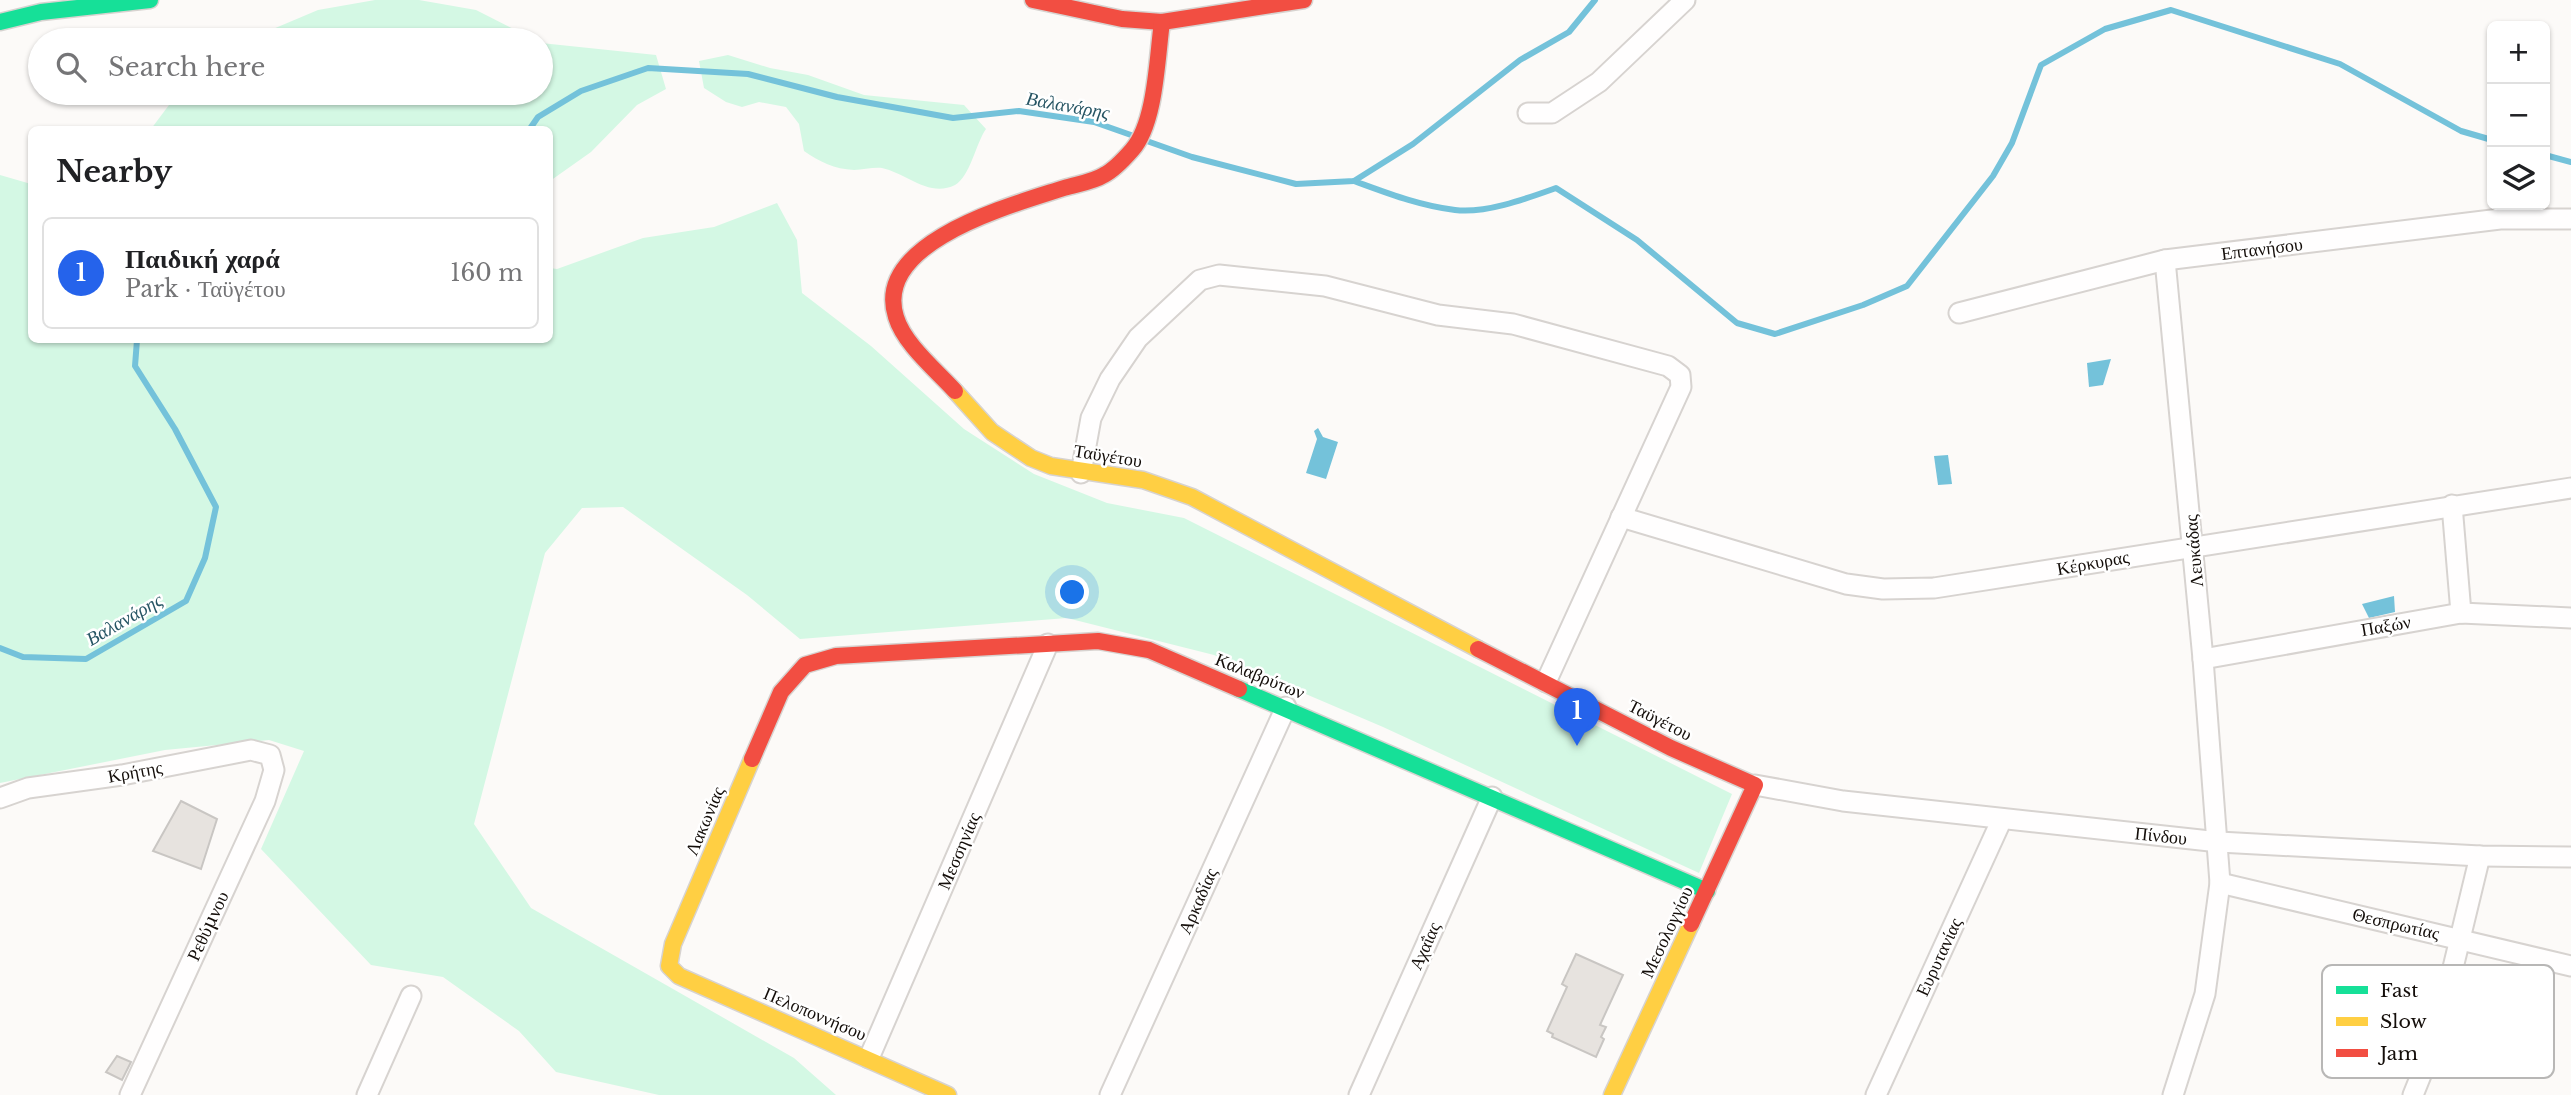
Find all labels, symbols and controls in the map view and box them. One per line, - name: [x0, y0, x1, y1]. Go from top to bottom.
- map controls: [2487, 21, 2550, 210]
- button: +: [2487, 21, 2550, 84]
- search box: [28, 28, 553, 105]
- icon: search: [52, 48, 90, 86]
- text: Search here: [108, 51, 265, 83]
- button: −: [2487, 84, 2550, 147]
- water label: Βαλανάρης: [1024, 87, 1112, 124]
- button: layers: [2487, 147, 2550, 210]
- text: Nearby: [56, 153, 172, 190]
- street label: Επτανήσου: [2220, 233, 2304, 265]
- text: Παιδική χαρά: [125, 243, 280, 275]
- text: 1: [76, 259, 86, 287]
- text: 160 m: [450, 259, 523, 287]
- text: Park · Ταϋγέτου: [125, 275, 286, 303]
- street label: Ταϋγέτου: [1072, 440, 1144, 472]
- street label: Λευκάδας: [2180, 514, 2208, 588]
- street label: Κέρκυρας: [2055, 546, 2131, 580]
- your location: [1055, 575, 1089, 609]
- water label: Βαλανάρης: [82, 588, 167, 651]
- street label: Παξών: [2359, 611, 2413, 641]
- street label: Καλαβρύτων: [1212, 648, 1308, 704]
- pin: 1: [1554, 688, 1600, 746]
- street label: Ταϋγέτου: [1624, 695, 1696, 745]
- street label: Κρήτης: [106, 756, 164, 788]
- street label: Λακωνίας: [681, 783, 729, 859]
- street label: Μεσσηνίας: [933, 809, 985, 893]
- street label: Πίνδου: [2134, 822, 2188, 850]
- street label: Αρκαδίας: [1174, 864, 1222, 938]
- street label: Μεσολογγίου: [1636, 883, 1698, 981]
- street label: Ρεθύμνου: [182, 888, 234, 964]
- street label: Θεσπρωτίας: [2350, 903, 2442, 945]
- street label: Ευρυτανίας: [1911, 914, 1967, 1000]
- street label: Αχαΐας: [1405, 919, 1445, 973]
- legend: [2322, 965, 2554, 1078]
- text: Fast: [2380, 979, 2419, 1002]
- street label: Πελοποννήσου: [760, 982, 870, 1046]
- text: Slow: [2380, 1010, 2427, 1033]
- text: Jam: [2377, 1042, 2418, 1065]

